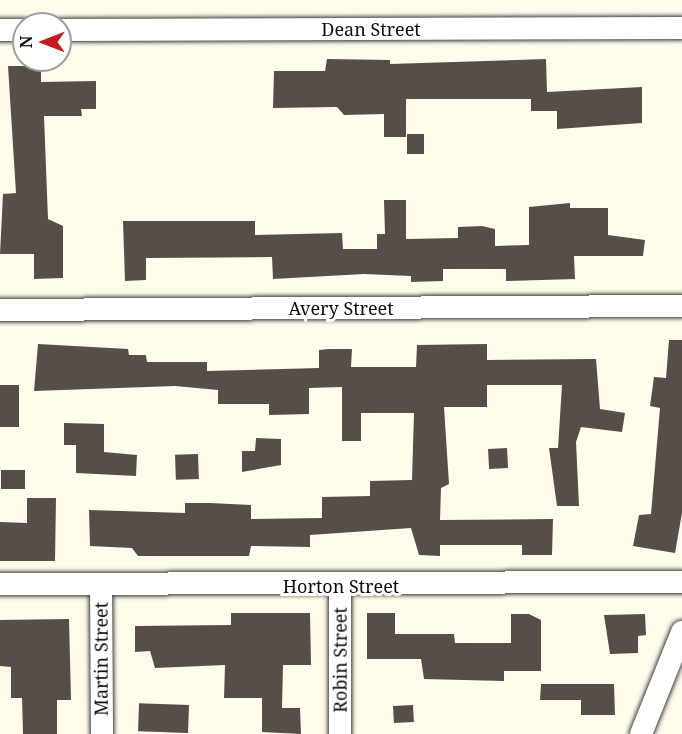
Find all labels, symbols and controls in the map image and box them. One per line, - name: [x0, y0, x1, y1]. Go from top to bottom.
- north arrow: [12, 12, 72, 72]
- street label: Dean Street: [321, 18, 421, 40]
- text: N: [15, 36, 37, 48]
- street label: Avery Street: [288, 297, 394, 319]
- street label: Horton Street: [283, 575, 399, 597]
- street label: Martin Street: [90, 602, 112, 716]
- street label: Robin Street: [329, 607, 351, 713]

